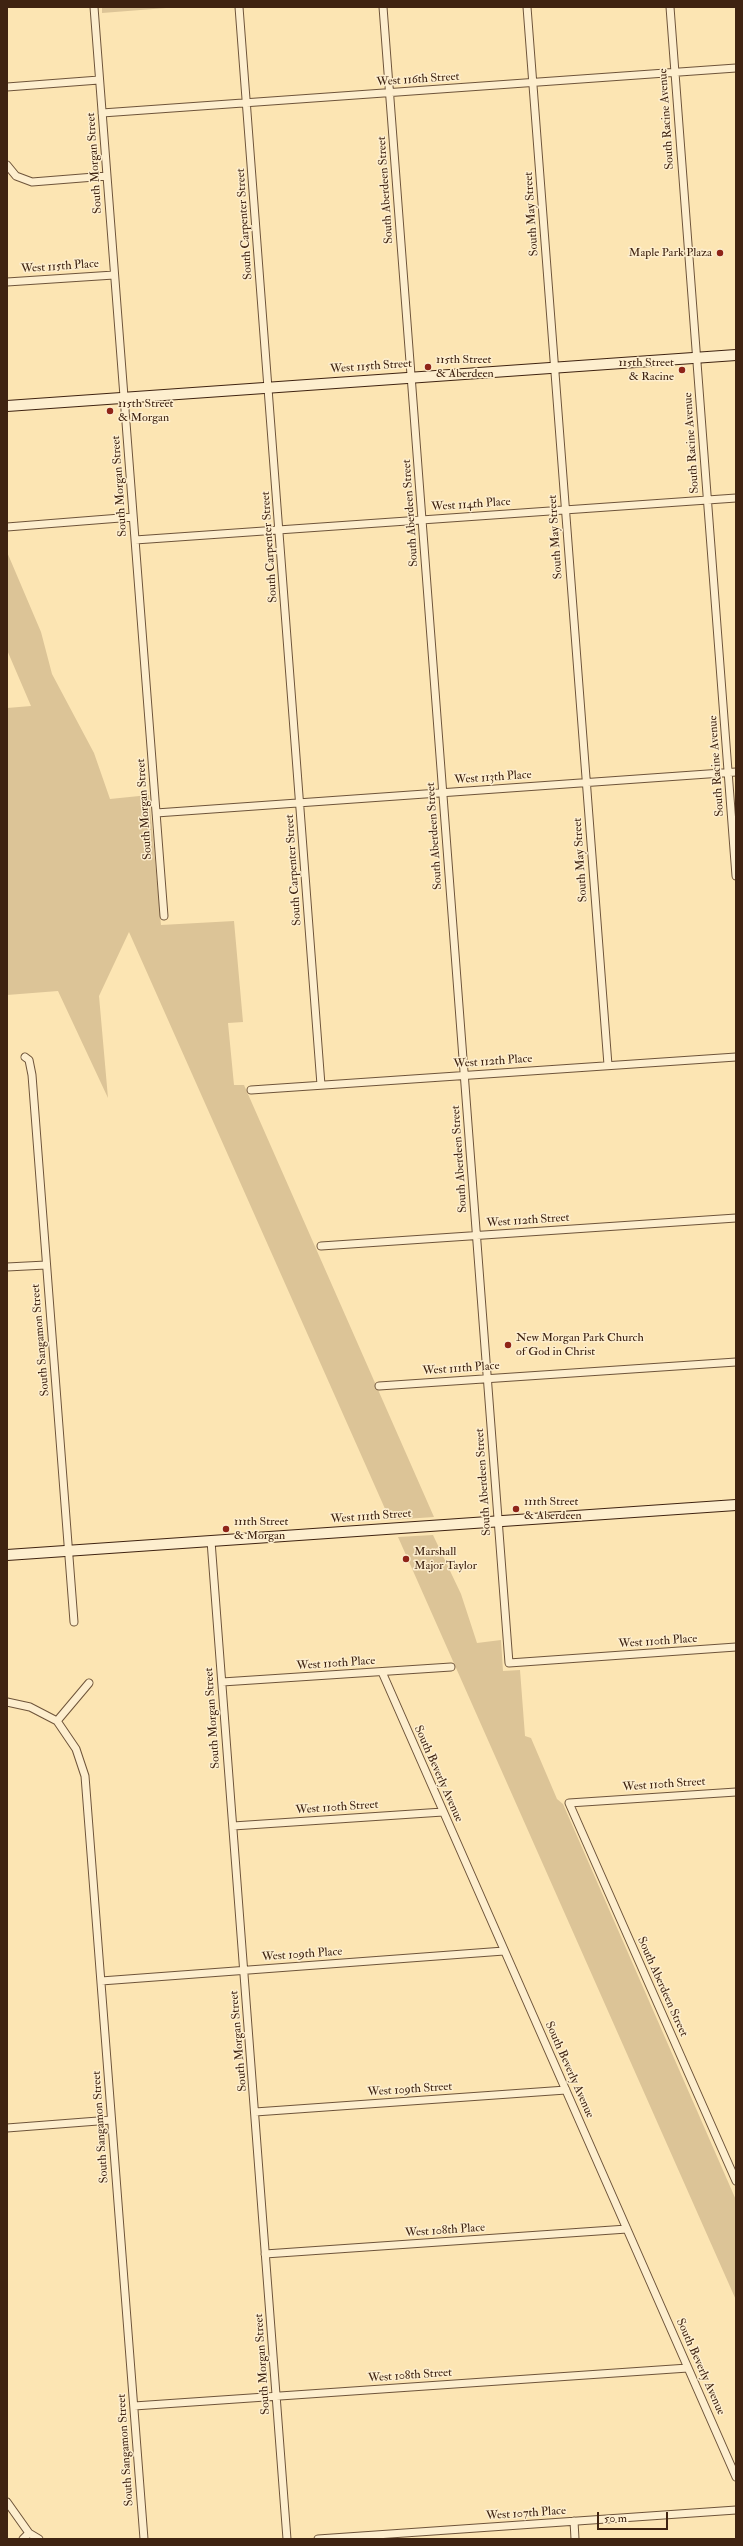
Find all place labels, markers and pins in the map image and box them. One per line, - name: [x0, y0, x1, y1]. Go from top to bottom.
- place label: Maple Park Plaza: [629, 246, 712, 260]
- marker: Maple Park Plaza: [715, 248, 725, 258]
- place label: 115th Street & Aberdeen: [436, 353, 494, 381]
- place label: 115th Street & Racine: [619, 356, 674, 384]
- marker: 115th Street & Aberdeen: [423, 362, 433, 372]
- marker: 115th Street & Racine: [677, 365, 687, 375]
- place label: 115th Street & Morgan: [118, 397, 173, 425]
- marker: 115th Street & Morgan: [105, 406, 115, 416]
- place label: New Morgan Park Church of God in Christ: [516, 1331, 644, 1359]
- marker: New Morgan Park Church of God in Christ: [503, 1340, 513, 1350]
- place label: 111th Street & Aberdeen: [524, 1495, 582, 1523]
- marker: 111th Street & Aberdeen: [511, 1504, 521, 1514]
- place label: 111th Street & Morgan: [234, 1515, 288, 1543]
- marker: 111th Street & Morgan: [221, 1524, 231, 1534]
- place label: Marshall Major Taylor: [414, 1545, 477, 1573]
- marker: Marshall Major Taylor: [401, 1554, 411, 1564]

